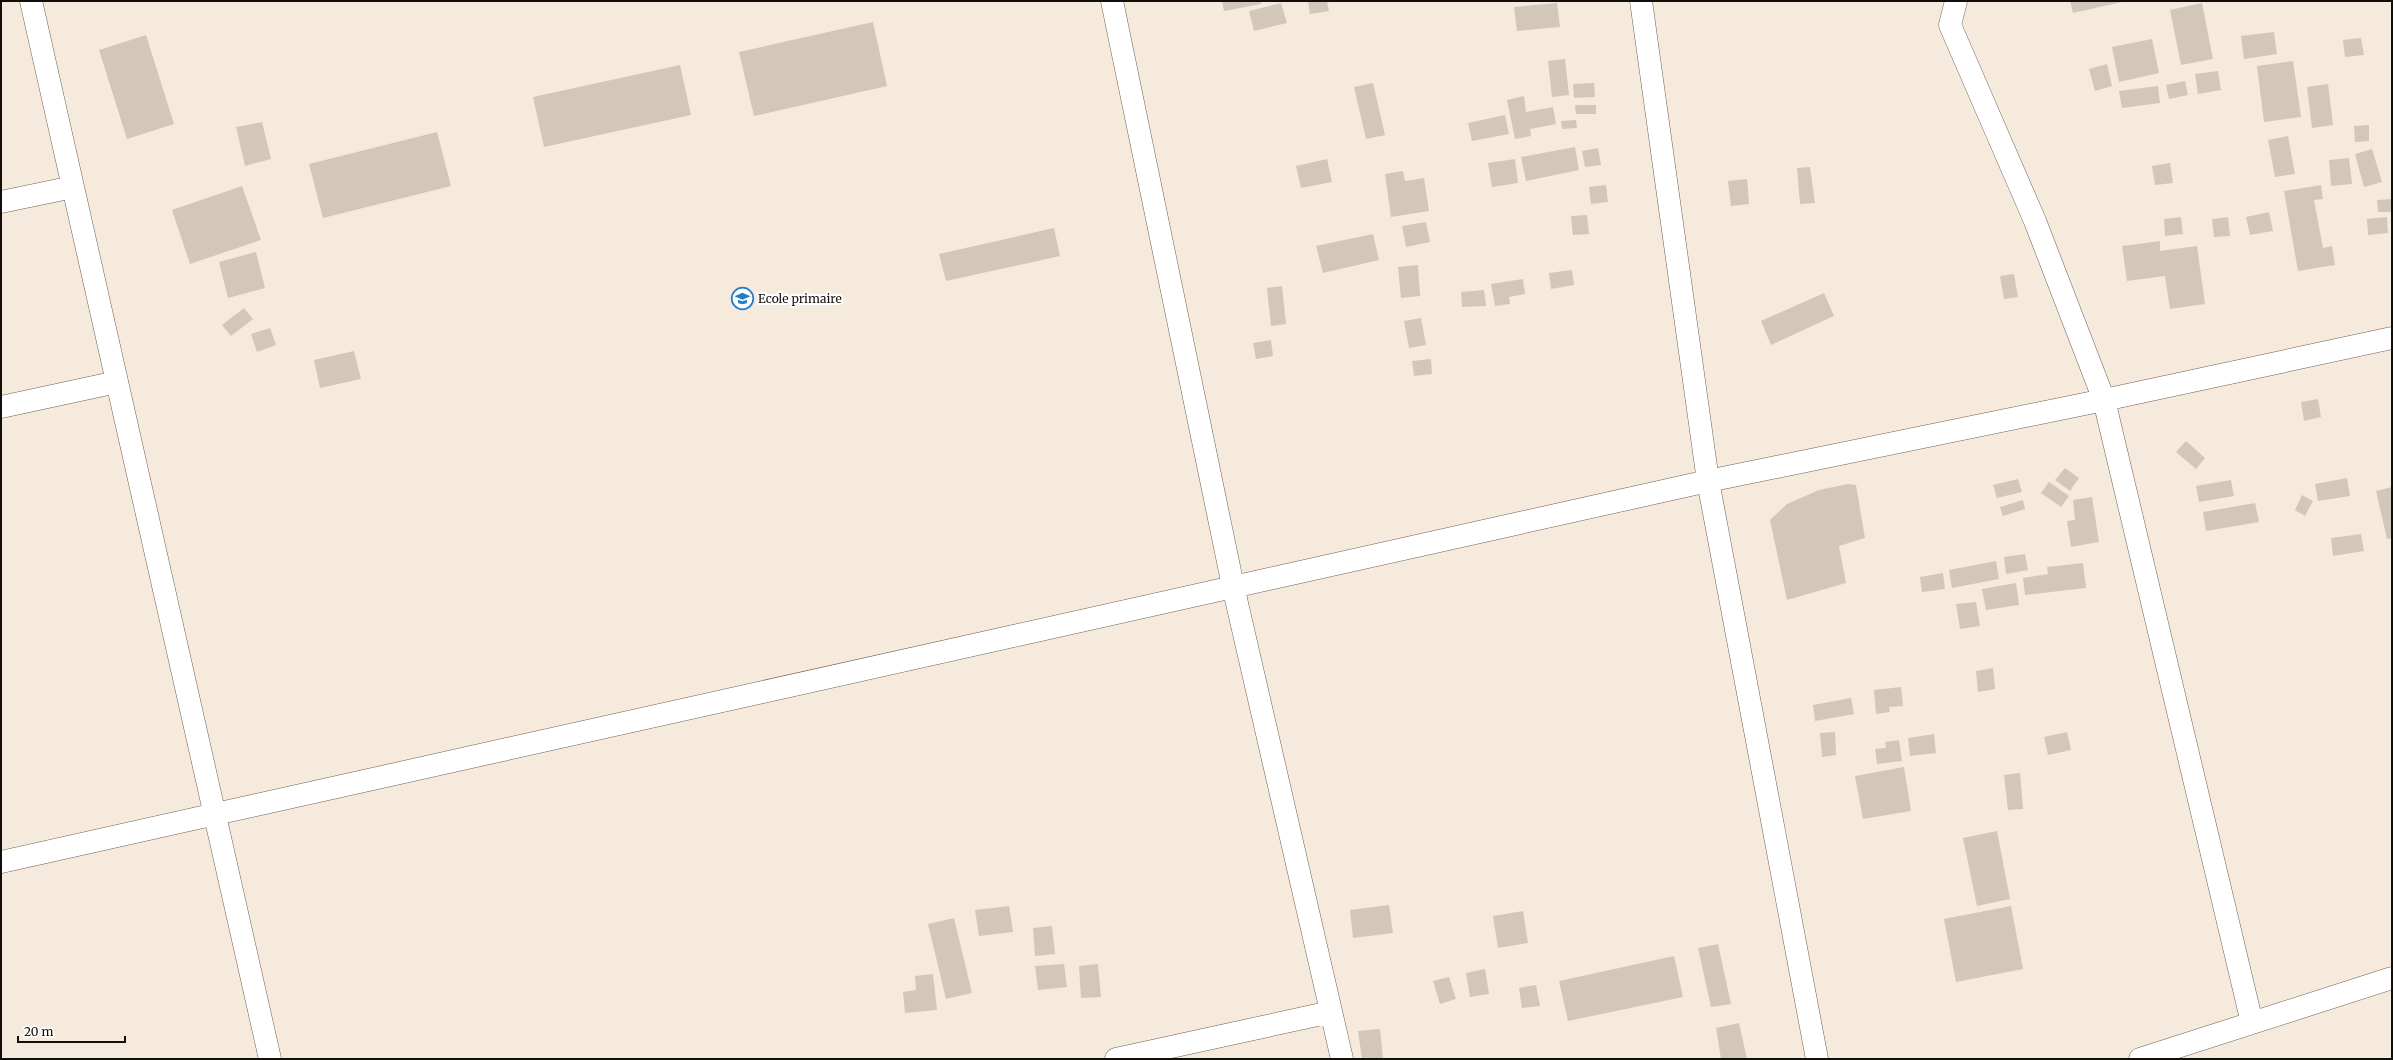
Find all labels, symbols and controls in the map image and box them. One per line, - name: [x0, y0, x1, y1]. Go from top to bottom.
- school or university icon: Ecole primaire: [729, 285, 755, 311]
- place label: Ecole primaire: [758, 291, 842, 306]
- scale bar: [18, 1018, 125, 1044]
- text: 20 m: [24, 1024, 53, 1039]

